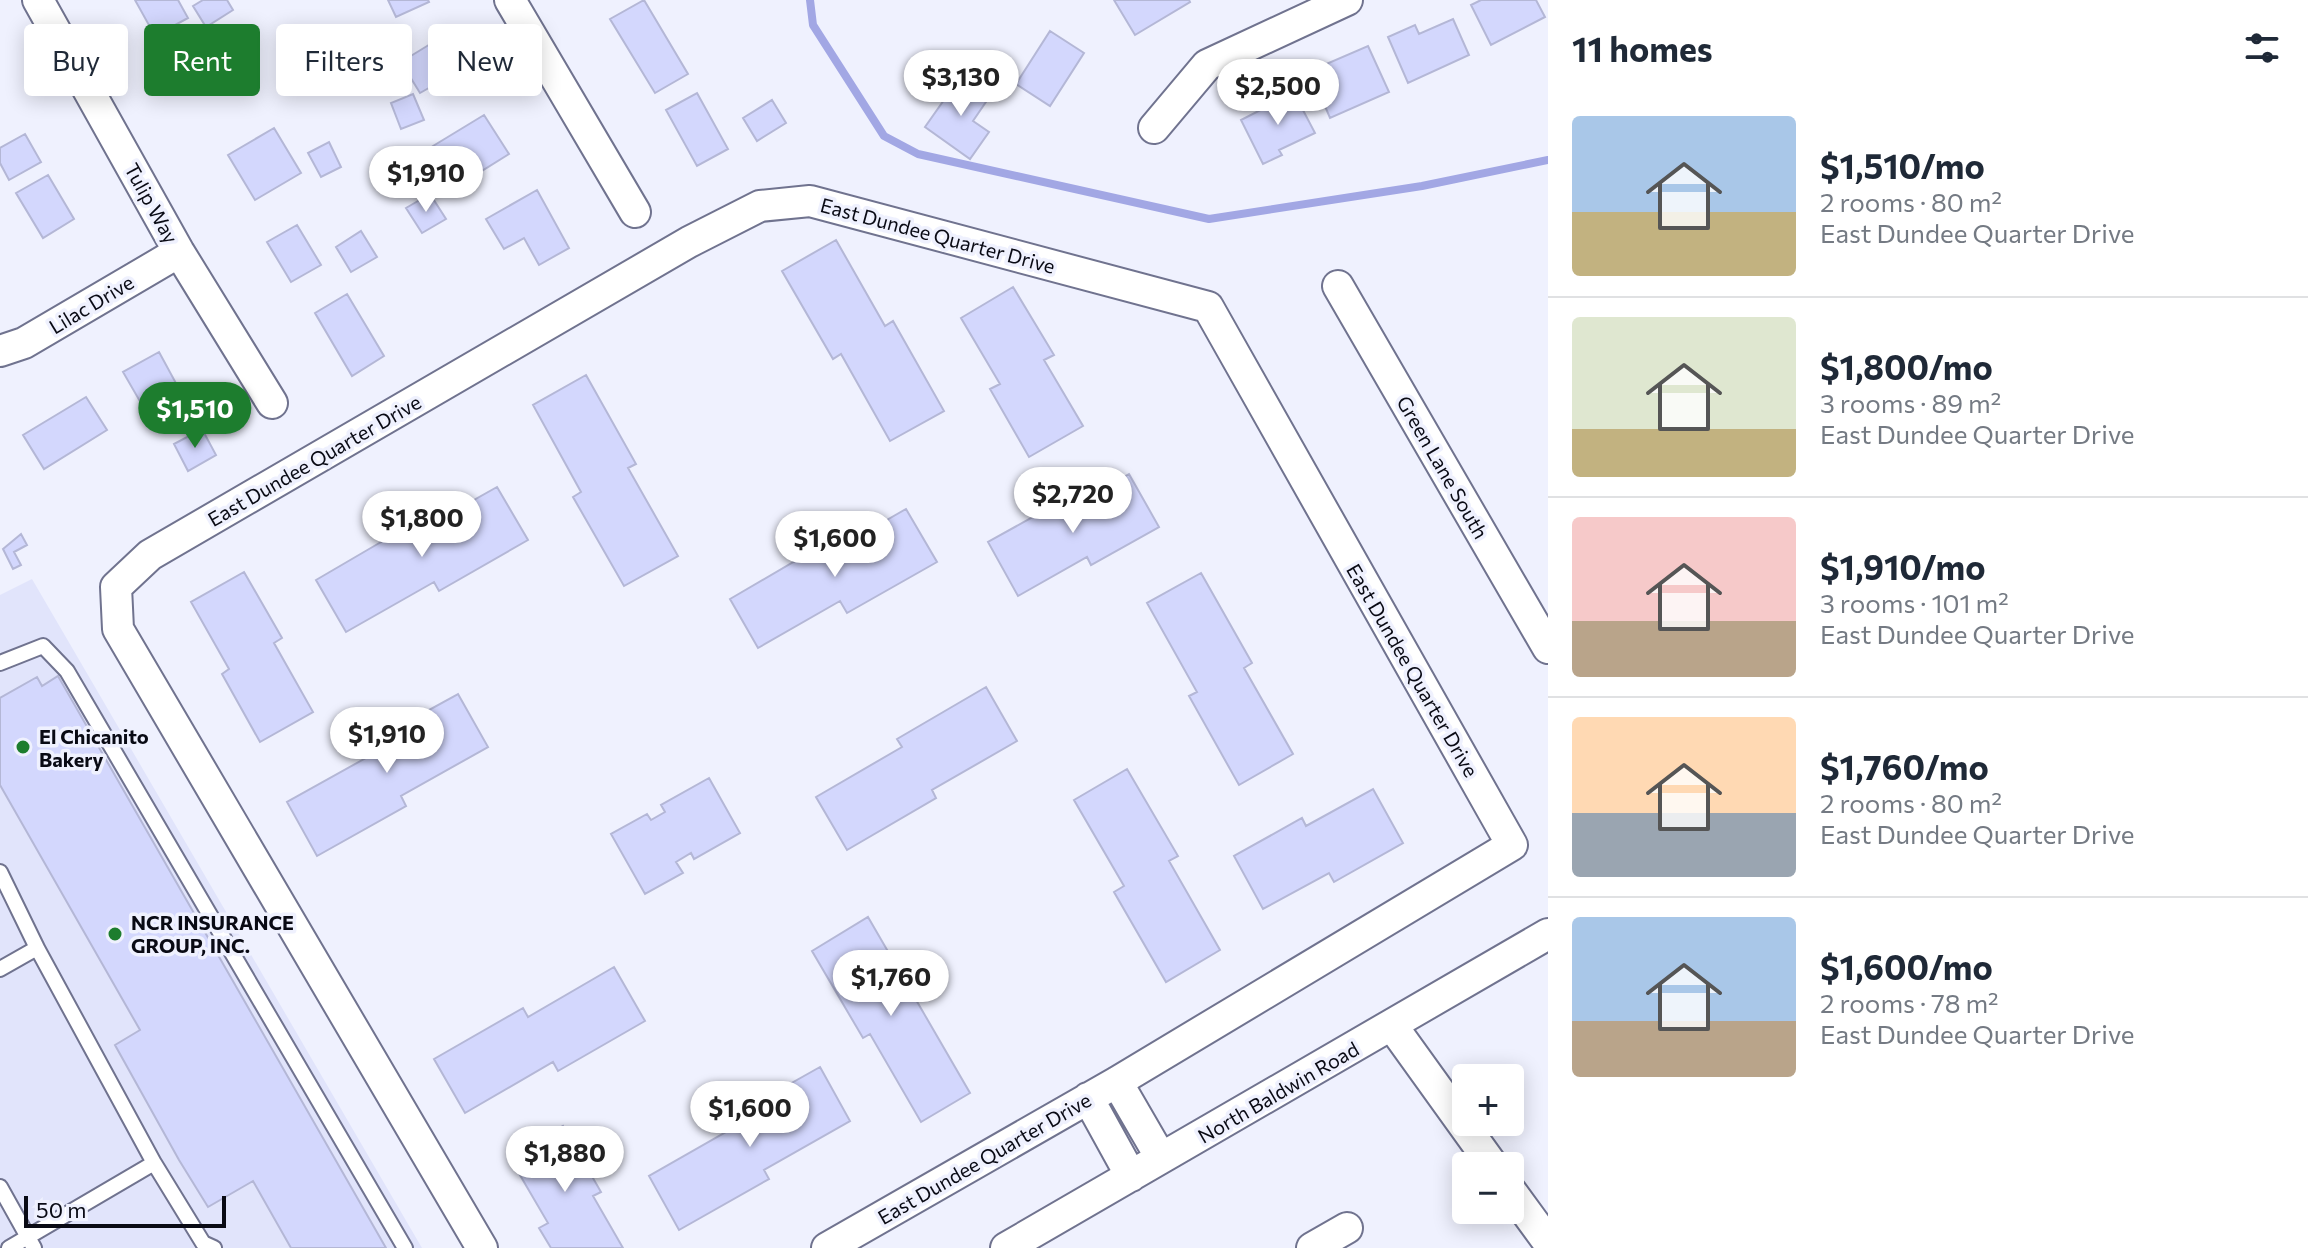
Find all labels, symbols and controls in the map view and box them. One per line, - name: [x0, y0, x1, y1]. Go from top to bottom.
- chip: Buy: [24, 24, 128, 96]
- chip: Rent: [144, 24, 260, 96]
- chip: Filters: [276, 24, 412, 96]
- chip: New: [428, 24, 542, 96]
- icon: filters: [2240, 26, 2284, 70]
- text: 11 homes: [1572, 27, 1713, 69]
- pin: $3,130: [896, 50, 1026, 118]
- pin: $2,500: [1213, 59, 1343, 127]
- text: $3,130: [922, 60, 1000, 91]
- text: $2,500: [1235, 69, 1321, 100]
- text: $1,510/mo: [1820, 144, 1985, 186]
- pin: $1,910: [361, 146, 491, 214]
- icon: home: [1636, 148, 1732, 244]
- text: $1,910: [387, 156, 465, 187]
- street label: Tulip Way: [120, 159, 184, 247]
- text: 2 rooms · 80 m²: [1820, 186, 2002, 217]
- street label: East Dundee Quarter Drive: [818, 192, 1058, 278]
- text: East Dundee Quarter Drive: [1820, 217, 2135, 248]
- street label: Lilac Drive: [44, 269, 138, 339]
- text: $1,800/mo: [1820, 345, 1993, 387]
- icon: home: [1636, 349, 1732, 445]
- pin: $1,510: [130, 382, 260, 450]
- text: 3 rooms · 89 m²: [1820, 387, 2001, 418]
- street label: East Dundee Quarter Drive: [203, 389, 425, 531]
- street label: Green Lane South: [1392, 391, 1494, 543]
- text: $1,510: [156, 392, 234, 423]
- text: East Dundee Quarter Drive: [1820, 418, 2135, 449]
- pin: $2,720: [1008, 467, 1138, 535]
- text: $2,720: [1032, 477, 1114, 508]
- pin: $1,800: [357, 491, 487, 559]
- text: $1,800: [380, 501, 464, 532]
- pin: $1,600: [770, 511, 900, 579]
- text: $1,600: [793, 521, 877, 552]
- text: $1,910/mo: [1820, 545, 1986, 587]
- icon: home: [1636, 549, 1732, 645]
- street label: East Dundee Quarter Drive: [1342, 559, 1484, 781]
- text: 3 rooms · 101 m²: [1820, 587, 2009, 618]
- text: East Dundee Quarter Drive: [1820, 618, 2135, 649]
- pin: $1,910: [322, 707, 452, 775]
- text: $1,910: [348, 717, 426, 748]
- place label: El Chicanito Bakery: [39, 724, 149, 771]
- marker: El Chicanito Bakery: [14, 738, 32, 756]
- text: $1,760/mo: [1820, 745, 1989, 787]
- icon: home: [1636, 749, 1732, 845]
- text: 2 rooms · 80 m²: [1820, 787, 2002, 818]
- text: East Dundee Quarter Drive: [1820, 818, 2135, 849]
- place label: NCR INSURANCE GROUP, INC.: [131, 910, 294, 957]
- marker: NCR INSURANCE GROUP, INC.: [106, 925, 124, 943]
- text: $1,600/mo: [1820, 945, 1993, 987]
- icon: home: [1636, 949, 1732, 1045]
- pin: $1,760: [826, 950, 956, 1018]
- text: $1,760: [851, 960, 931, 991]
- text: 2 rooms · 78 m²: [1820, 987, 1999, 1018]
- text: East Dundee Quarter Drive: [1820, 1018, 2135, 1049]
- street label: North Baldwin Road: [1193, 1036, 1363, 1148]
- map controls: [1452, 1064, 1524, 1224]
- button: +: [1452, 1064, 1524, 1136]
- pin: $1,600: [685, 1081, 815, 1149]
- street label: East Dundee Quarter Drive: [873, 1087, 1095, 1229]
- text: $1,600: [708, 1091, 792, 1122]
- pin: $1,880: [500, 1126, 630, 1194]
- text: $1,880: [524, 1136, 606, 1167]
- button: −: [1452, 1152, 1524, 1224]
- scale bar: [24, 1192, 226, 1228]
- text: 50 m: [36, 1196, 86, 1223]

